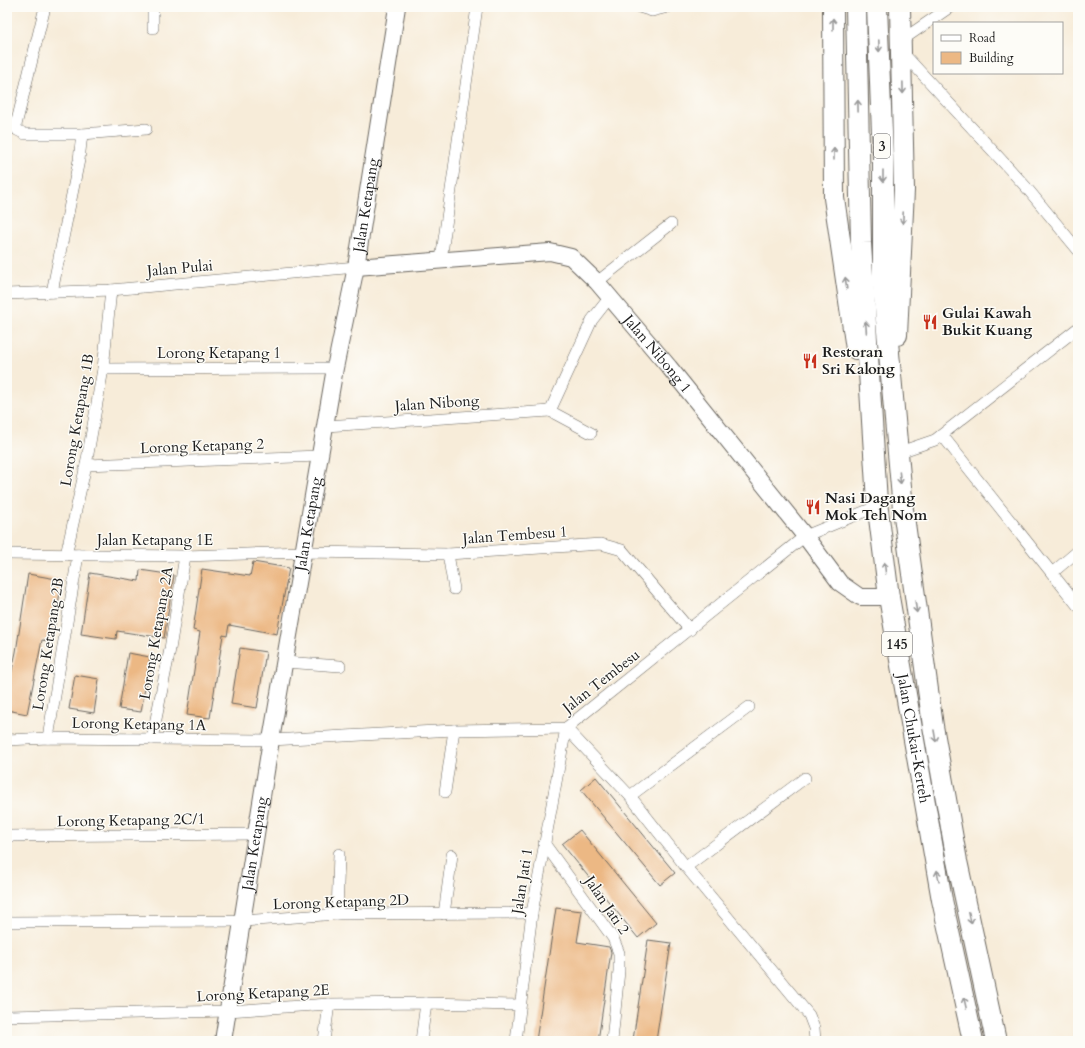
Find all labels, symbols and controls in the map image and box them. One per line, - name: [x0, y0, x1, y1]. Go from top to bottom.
- one-way arrow: [829, 18, 837, 31]
- legend: [933, 22, 1063, 74]
- text: Road: [969, 30, 996, 46]
- one-way arrow: [875, 39, 882, 52]
- text: Building: [969, 50, 1014, 66]
- one-way arrow: [899, 81, 907, 94]
- one-way arrow: [854, 100, 862, 113]
- road number: 3: [874, 134, 890, 158]
- one-way arrow: [830, 148, 838, 161]
- street label: Jalan Ketapang: [348, 156, 383, 256]
- one-way arrow: [879, 169, 887, 182]
- one-way arrow: [899, 211, 907, 224]
- street label: Jalan Pulai: [144, 255, 214, 281]
- one-way arrow: [842, 277, 850, 290]
- place label: Gulai Kawah Bukit Kuang: [942, 303, 1032, 340]
- street label: Jalan Nibong 1: [618, 309, 696, 397]
- restaurant icon: Gulai Kawah Bukit Kuang: [921, 313, 939, 331]
- one-way arrow: [863, 321, 870, 334]
- place label: Restoran Sri Kalong: [822, 342, 895, 379]
- street label: Lorong Ketapang 1: [157, 343, 281, 363]
- street label: Lorong Ketapang 1B: [55, 352, 99, 488]
- restaurant icon: Restoran Sri Kalong: [801, 352, 819, 370]
- street label: Jalan Nibong: [392, 390, 480, 416]
- street label: Lorong Ketapang 2: [140, 434, 265, 458]
- one-way arrow: [896, 471, 903, 484]
- street label: Jalan Ketapang: [290, 475, 326, 574]
- place label: Nasi Dagang Mok Teh Nom: [825, 488, 927, 525]
- restaurant icon: Nasi Dagang Mok Teh Nom: [804, 498, 822, 516]
- street label: Jalan Tembesu 1: [460, 521, 568, 549]
- street label: Jalan Ketapang 1E: [95, 530, 213, 550]
- one-way arrow: [882, 562, 889, 575]
- street label: Lorong Ketapang 2A: [134, 565, 178, 701]
- street label: Lorong Ketapang 2B: [28, 576, 68, 712]
- one-way arrow: [912, 600, 920, 613]
- road number: 145: [882, 632, 912, 656]
- street label: Jalan Tembesu: [557, 644, 644, 719]
- street label: Jalan Chukai-Kerteh: [892, 670, 935, 806]
- street label: Lorong Ketapang 1A: [71, 713, 207, 735]
- one-way arrow: [931, 729, 939, 742]
- street label: Jalan Ketapang: [237, 794, 272, 894]
- street label: Lorong Ketapang 2C/1: [57, 809, 205, 831]
- street label: Jalan Jati 1: [507, 847, 537, 917]
- street label: Jalan Jati 2: [579, 870, 634, 938]
- one-way arrow: [933, 870, 941, 883]
- street label: Lorong Ketapang 2D: [273, 890, 409, 914]
- one-way arrow: [966, 912, 974, 925]
- street label: Lorong Ketapang 2E: [196, 980, 330, 1006]
- one-way arrow: [960, 997, 968, 1010]

